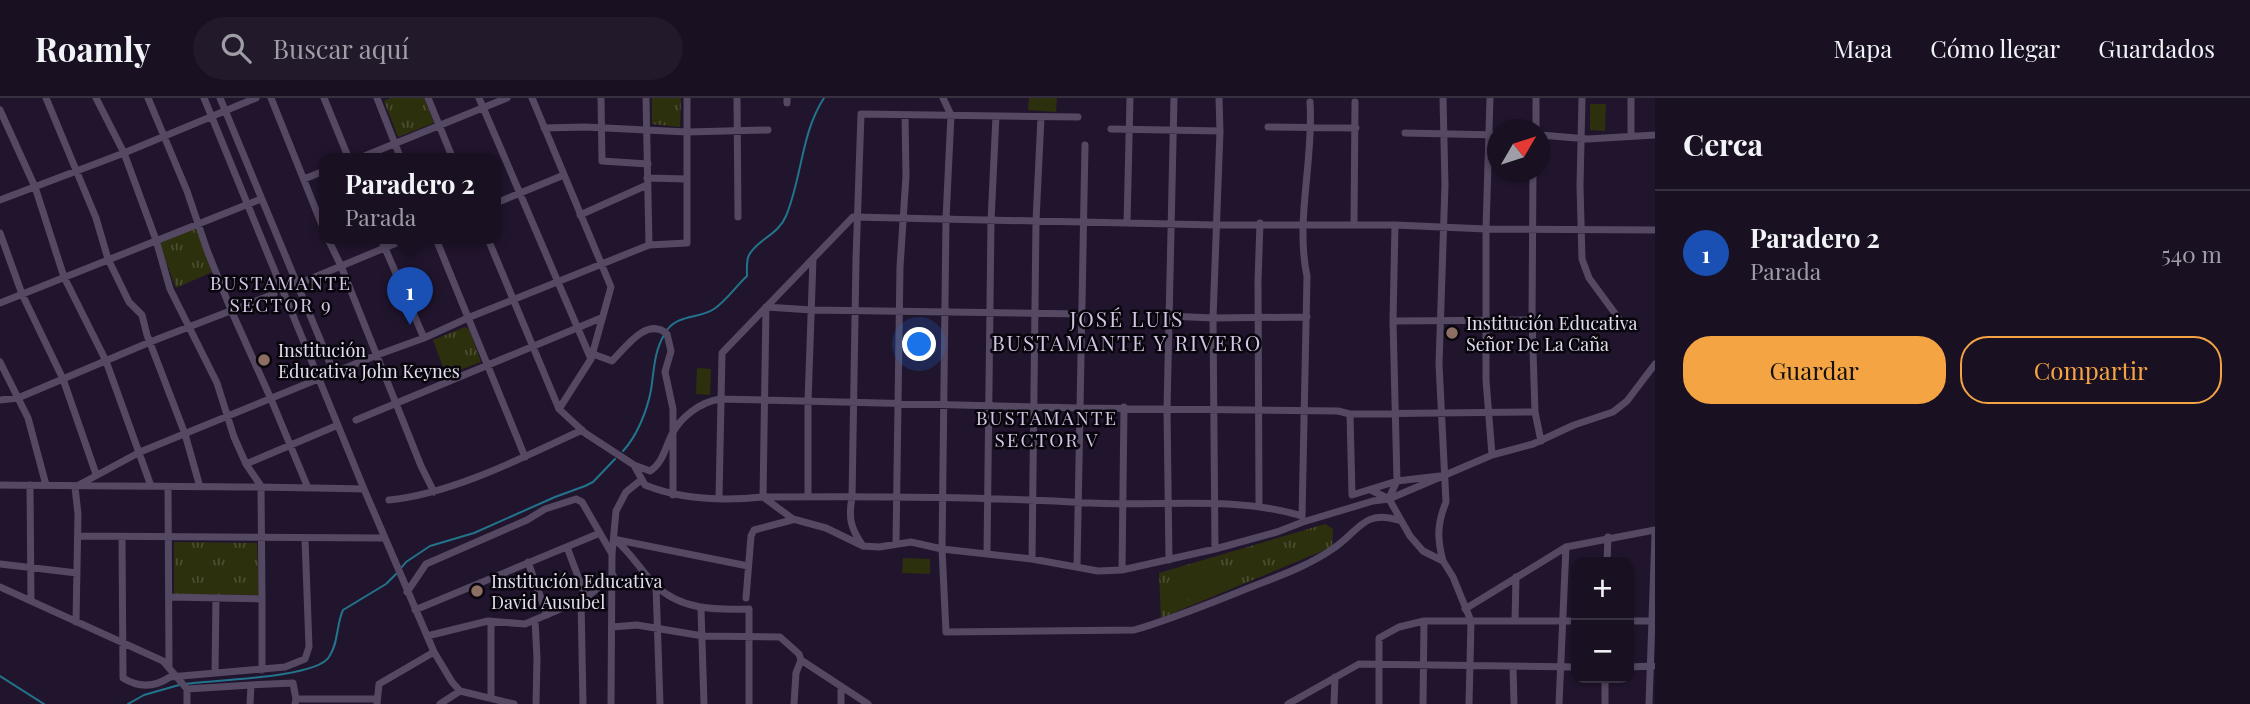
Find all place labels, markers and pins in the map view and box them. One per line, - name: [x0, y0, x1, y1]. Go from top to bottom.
- pin: 1: [387, 267, 433, 325]
- place label: Institución Educativa Señor De La Caña: [1466, 311, 1637, 356]
- marker: Institución Educativa Señor De La Caña: [1444, 325, 1460, 341]
- place label: Institución Educativa John Keynes: [278, 338, 460, 383]
- marker: Institución Educativa John Keynes: [256, 352, 272, 368]
- place label: Institución Educativa David Ausubel: [491, 569, 662, 614]
- marker: Institución Educativa David Ausubel: [469, 583, 485, 599]

